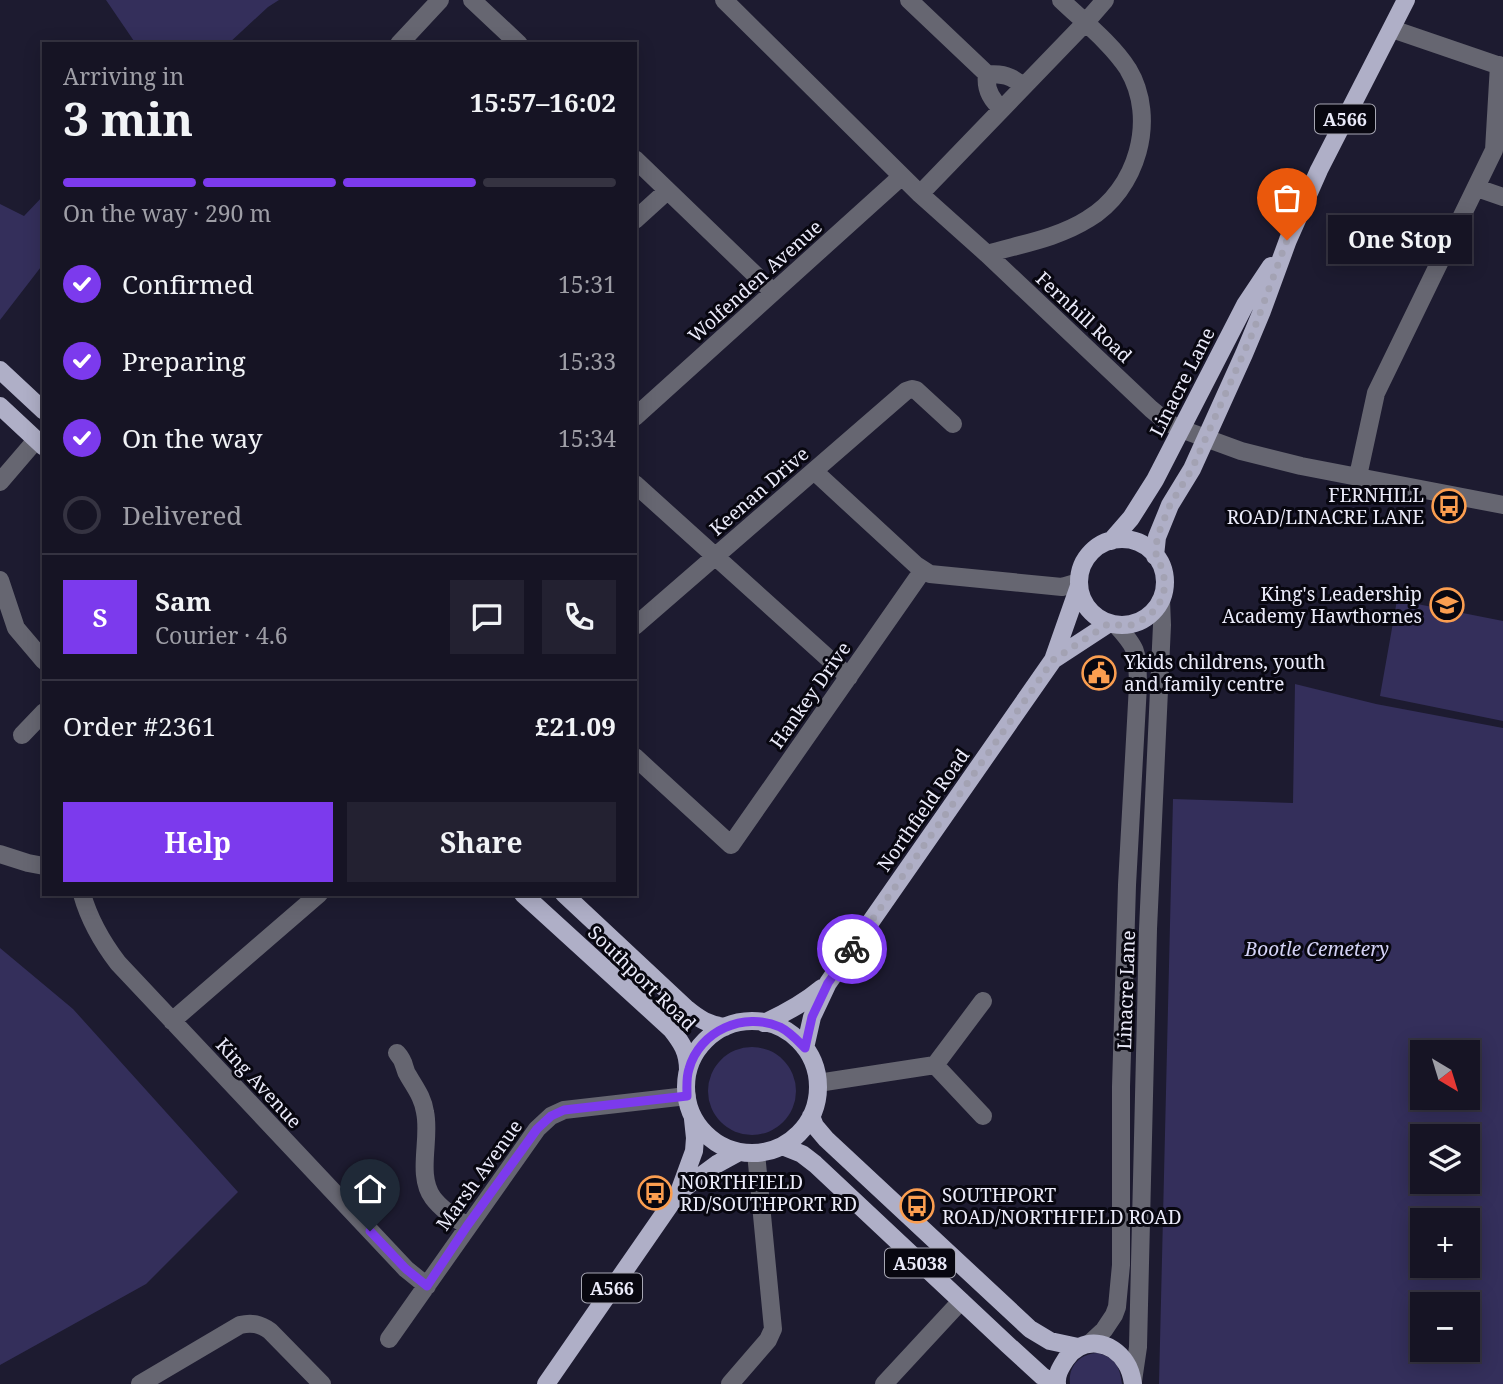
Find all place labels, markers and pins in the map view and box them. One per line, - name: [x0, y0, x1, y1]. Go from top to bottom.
- pin: [1257, 168, 1317, 240]
- callout: One Stop: [1329, 216, 1472, 264]
- place label: FERNHILL ROAD/LINACRE LANE: [1227, 482, 1424, 530]
- bus stop icon: FERNHILL ROAD/LINACRE LANE: [1430, 487, 1468, 525]
- place label: King's Leadership Academy Hawthornes: [1222, 581, 1422, 629]
- school or university icon: King's Leadership Academy Hawthornes: [1428, 586, 1466, 624]
- place label: Ykids childrens, youth and family centre: [1123, 649, 1325, 697]
- public building icon: Ykids childrens, youth and family centre: [1080, 654, 1118, 692]
- pin: [340, 1159, 400, 1231]
- place label: NORTHFIELD RD/SOUTHPORT RD: [680, 1169, 857, 1217]
- bus stop icon: NORTHFIELD RD/SOUTHPORT RD: [636, 1174, 674, 1212]
- place label: SOUTHPORT ROAD/NORTHFIELD ROAD: [942, 1182, 1182, 1230]
- bus stop icon: SOUTHPORT ROAD/NORTHFIELD ROAD: [898, 1187, 936, 1225]

